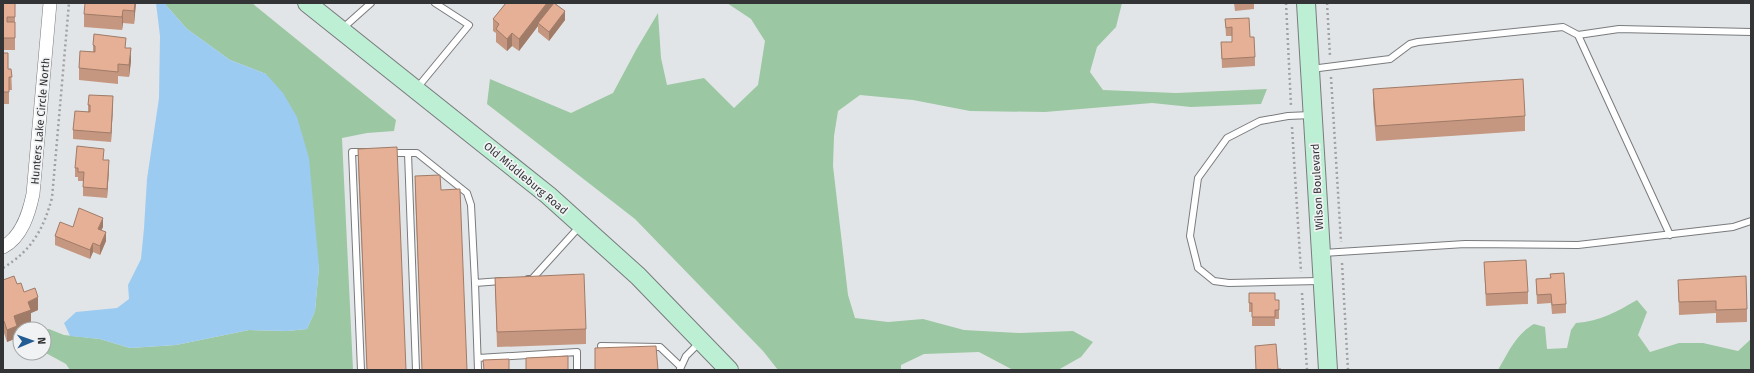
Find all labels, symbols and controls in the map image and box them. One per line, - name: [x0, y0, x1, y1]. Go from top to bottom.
- street label: Hunters Lake Circle North: [28, 57, 53, 185]
- street label: Old Middleburg Road: [481, 140, 570, 217]
- street label: Wilson Boulevard: [1309, 143, 1326, 231]
- north arrow: [12, 321, 52, 361]
- text: N: [35, 337, 48, 345]

